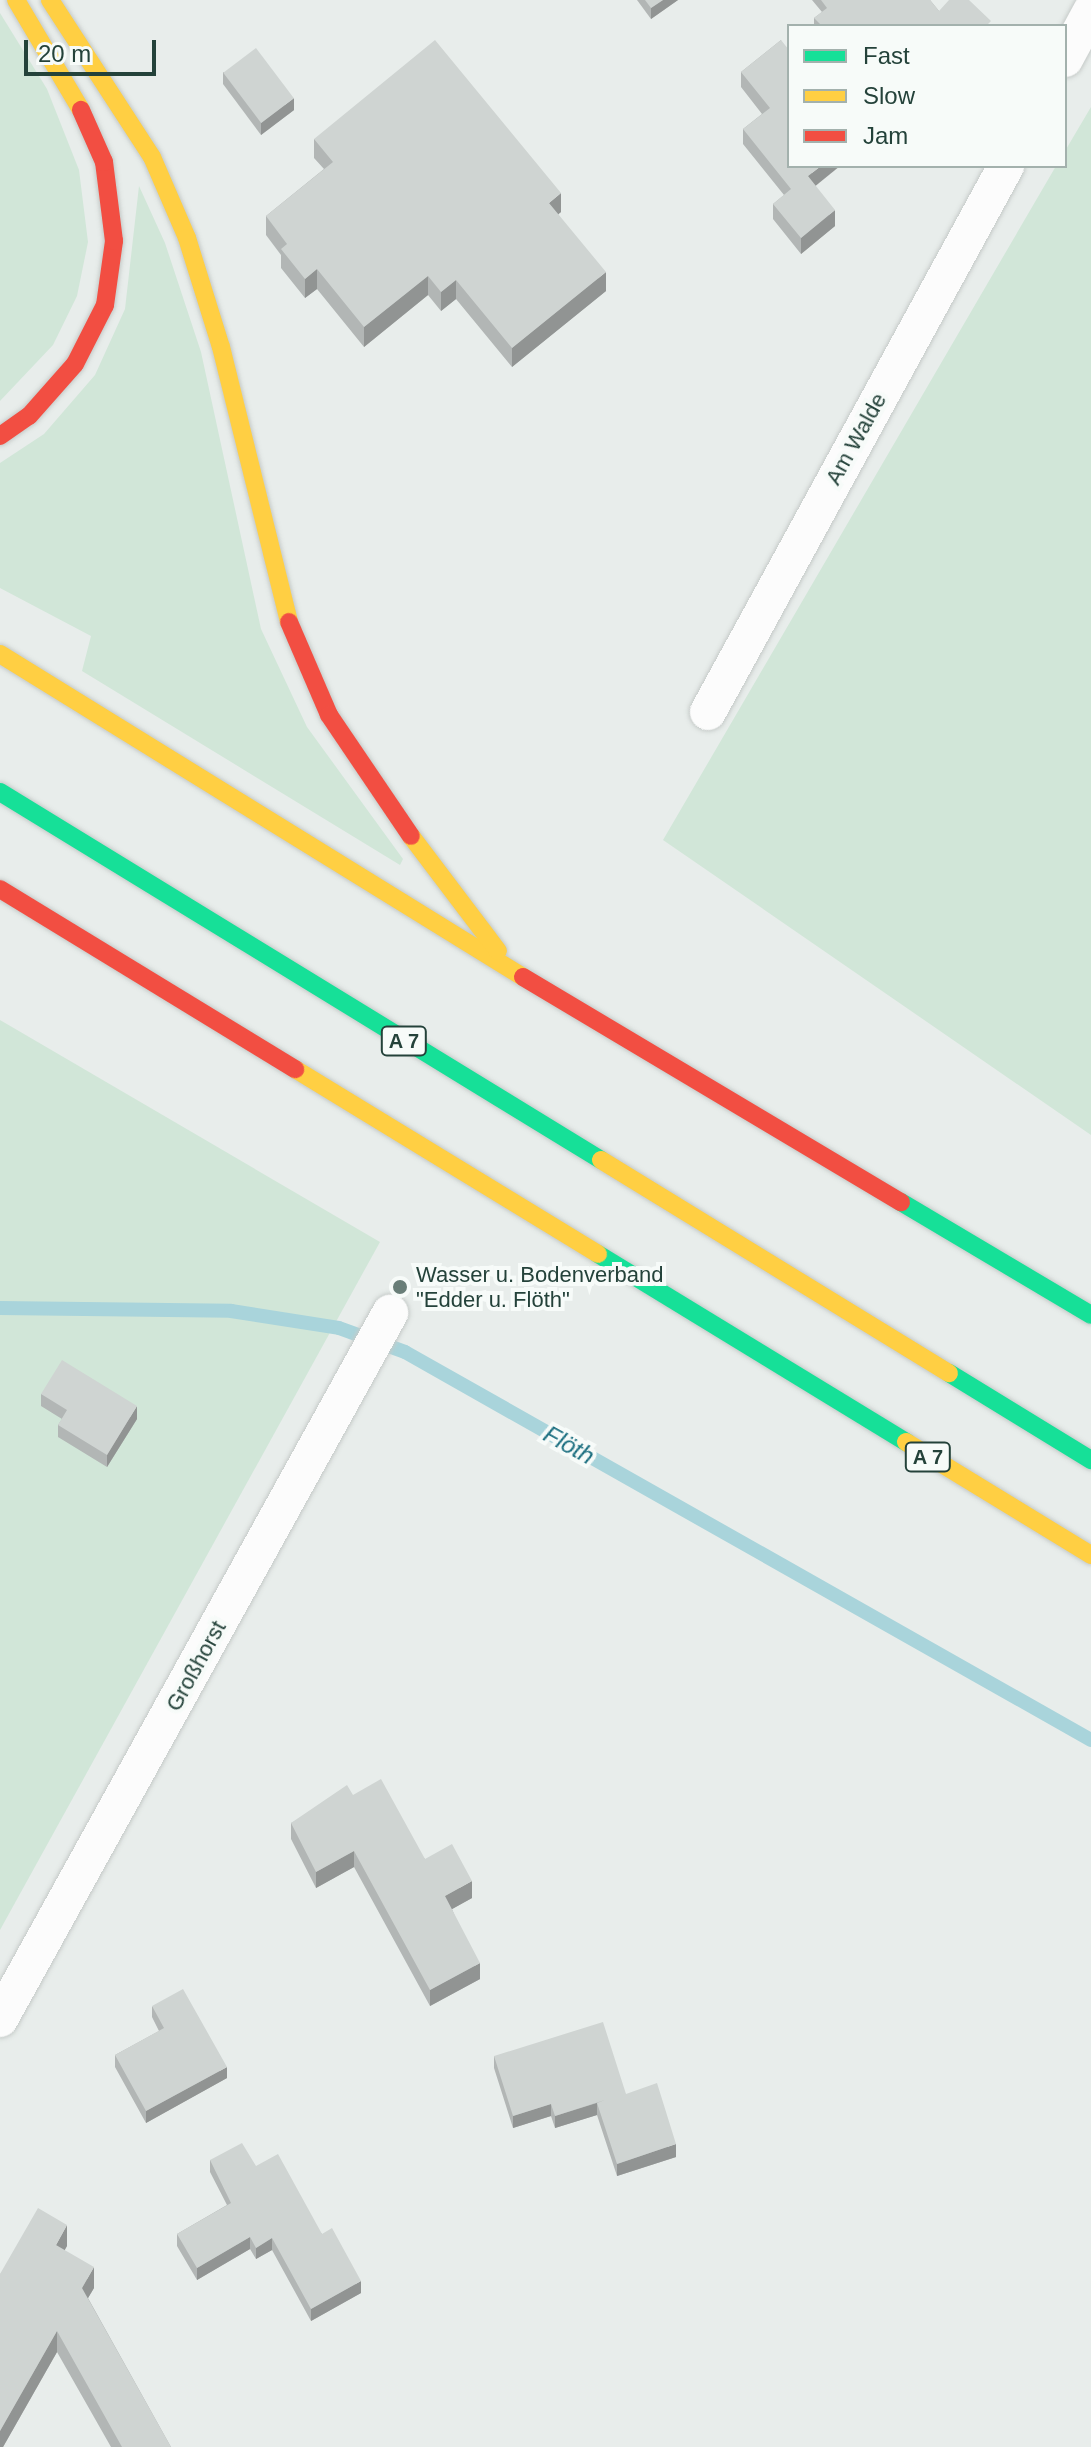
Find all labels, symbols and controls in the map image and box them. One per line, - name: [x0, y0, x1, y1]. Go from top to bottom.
- scale bar: [28, 24, 160, 74]
- legend: [787, 24, 1067, 168]
- text: 20 m: [38, 40, 91, 67]
- text: Fast: [863, 42, 910, 69]
- text: Slow: [863, 82, 915, 109]
- text: Jam: [863, 122, 908, 149]
- street label: Am Walde: [820, 389, 892, 489]
- road number: A 7: [380, 1025, 428, 1057]
- place label: Wasser u. Bodenverband "Edder u. Flöth": [416, 1261, 663, 1312]
- marker: Wasser u. Bodenverband "Edder u. Flöth": [391, 1278, 409, 1296]
- water label: Flöth: [539, 1419, 599, 1471]
- road number: A 7: [904, 1441, 952, 1473]
- street label: Großhorst: [160, 1616, 232, 1716]

